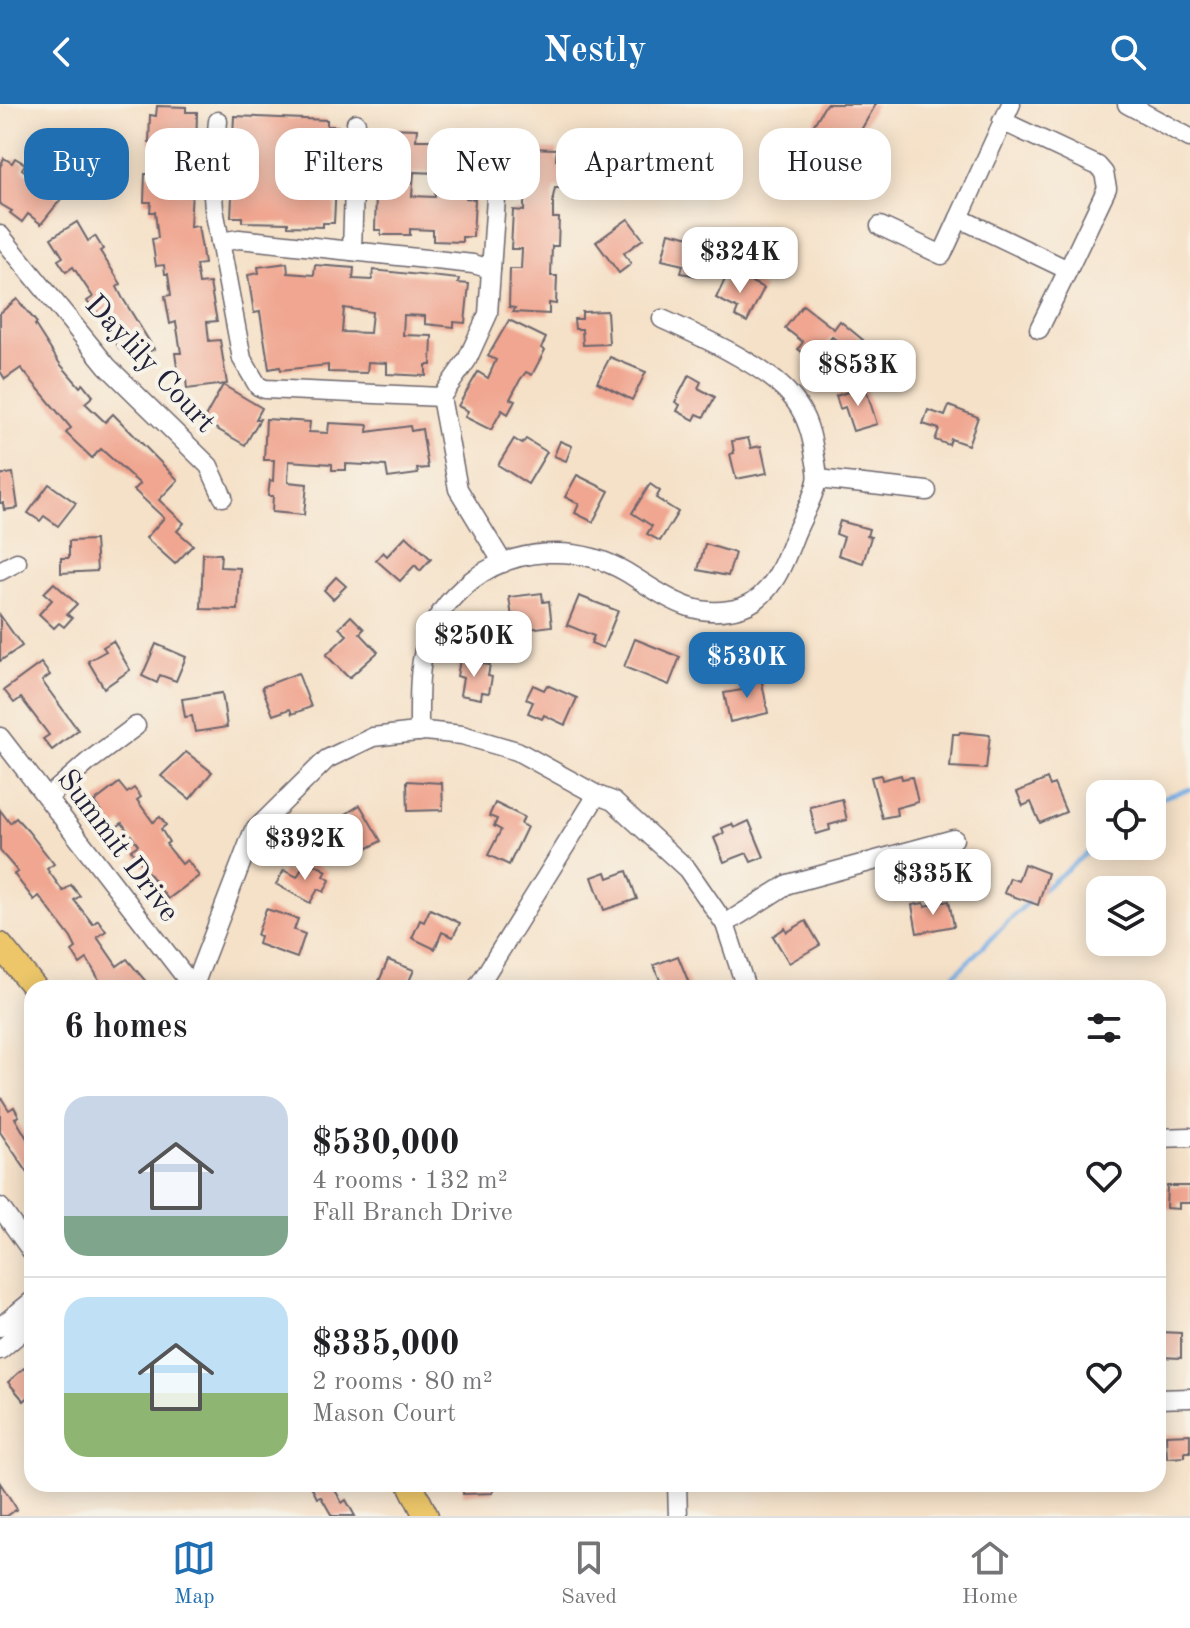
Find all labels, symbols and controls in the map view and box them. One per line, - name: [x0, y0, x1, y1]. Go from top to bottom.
- icon: back: [40, 30, 84, 74]
- icon: search: [1106, 30, 1150, 74]
- text: Nestly: [543, 34, 647, 70]
- chip: Buy: [24, 128, 129, 200]
- chip: Rent: [145, 128, 259, 200]
- chip: Filters: [275, 128, 411, 200]
- chip: New: [427, 128, 540, 200]
- chip: Apartment: [556, 128, 743, 200]
- chip: House: [759, 128, 891, 200]
- pin: $324K: [684, 227, 796, 295]
- text: $324K: [700, 240, 780, 266]
- street label: Daylily Court: [79, 290, 221, 439]
- pin: $853K: [802, 340, 914, 408]
- text: $853K: [818, 353, 898, 379]
- pin: $250K: [418, 611, 530, 679]
- text: $250K: [434, 624, 514, 650]
- pin: $530K: [691, 632, 803, 700]
- text: $530K: [707, 645, 787, 671]
- street label: Summit Drive: [51, 765, 184, 928]
- map controls: [1086, 780, 1166, 956]
- button: locate: [1086, 780, 1166, 860]
- pin: $392K: [249, 814, 361, 882]
- text: $392K: [265, 827, 345, 853]
- pin: $335K: [877, 849, 989, 917]
- text: $335K: [893, 862, 973, 888]
- button: layers: [1086, 876, 1166, 956]
- icon: filters: [1082, 1006, 1126, 1050]
- text: 6 homes: [64, 1011, 187, 1045]
- text: $530,000: [312, 1127, 460, 1161]
- icon: home: [128, 1128, 224, 1224]
- icon: heart: [1082, 1154, 1126, 1198]
- text: 4 rooms · 132 m²: [312, 1168, 508, 1194]
- text: Fall Branch Drive: [312, 1200, 513, 1226]
- text: $335,000: [312, 1328, 460, 1362]
- icon: home: [128, 1329, 224, 1425]
- icon: heart: [1082, 1355, 1126, 1399]
- text: 2 rooms · 80 m²: [312, 1369, 493, 1395]
- text: Mason Court: [312, 1401, 456, 1427]
- tab: Map: [172, 1536, 216, 1611]
- tab: Saved: [561, 1536, 617, 1611]
- tab: Home: [962, 1536, 1018, 1611]

